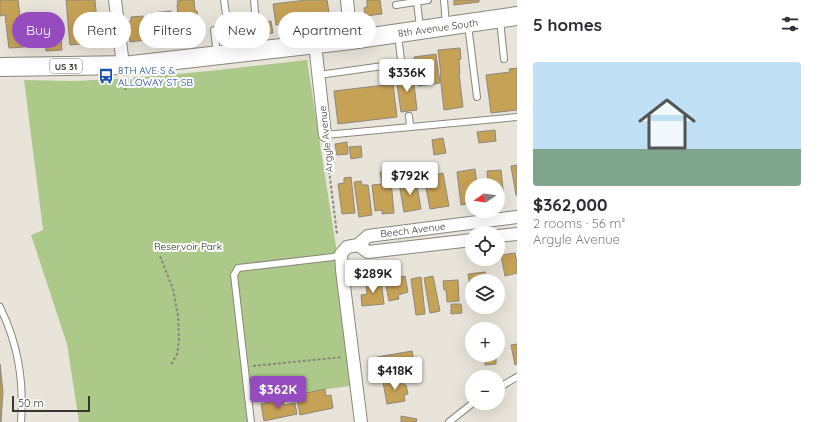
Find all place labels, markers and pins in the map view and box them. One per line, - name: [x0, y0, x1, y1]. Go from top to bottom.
- pin: $336K: [379, 59, 435, 93]
- place label: 8TH AVE S & ALLOWAY ST SB: [118, 64, 193, 89]
- bus stop icon: 8TH AVE S & ALLOWAY ST SB: [97, 67, 115, 85]
- pin: $792K: [382, 162, 438, 196]
- pin: $289K: [345, 260, 401, 294]
- pin: $418K: [367, 357, 423, 391]
- pin: $362K: [250, 376, 306, 410]

